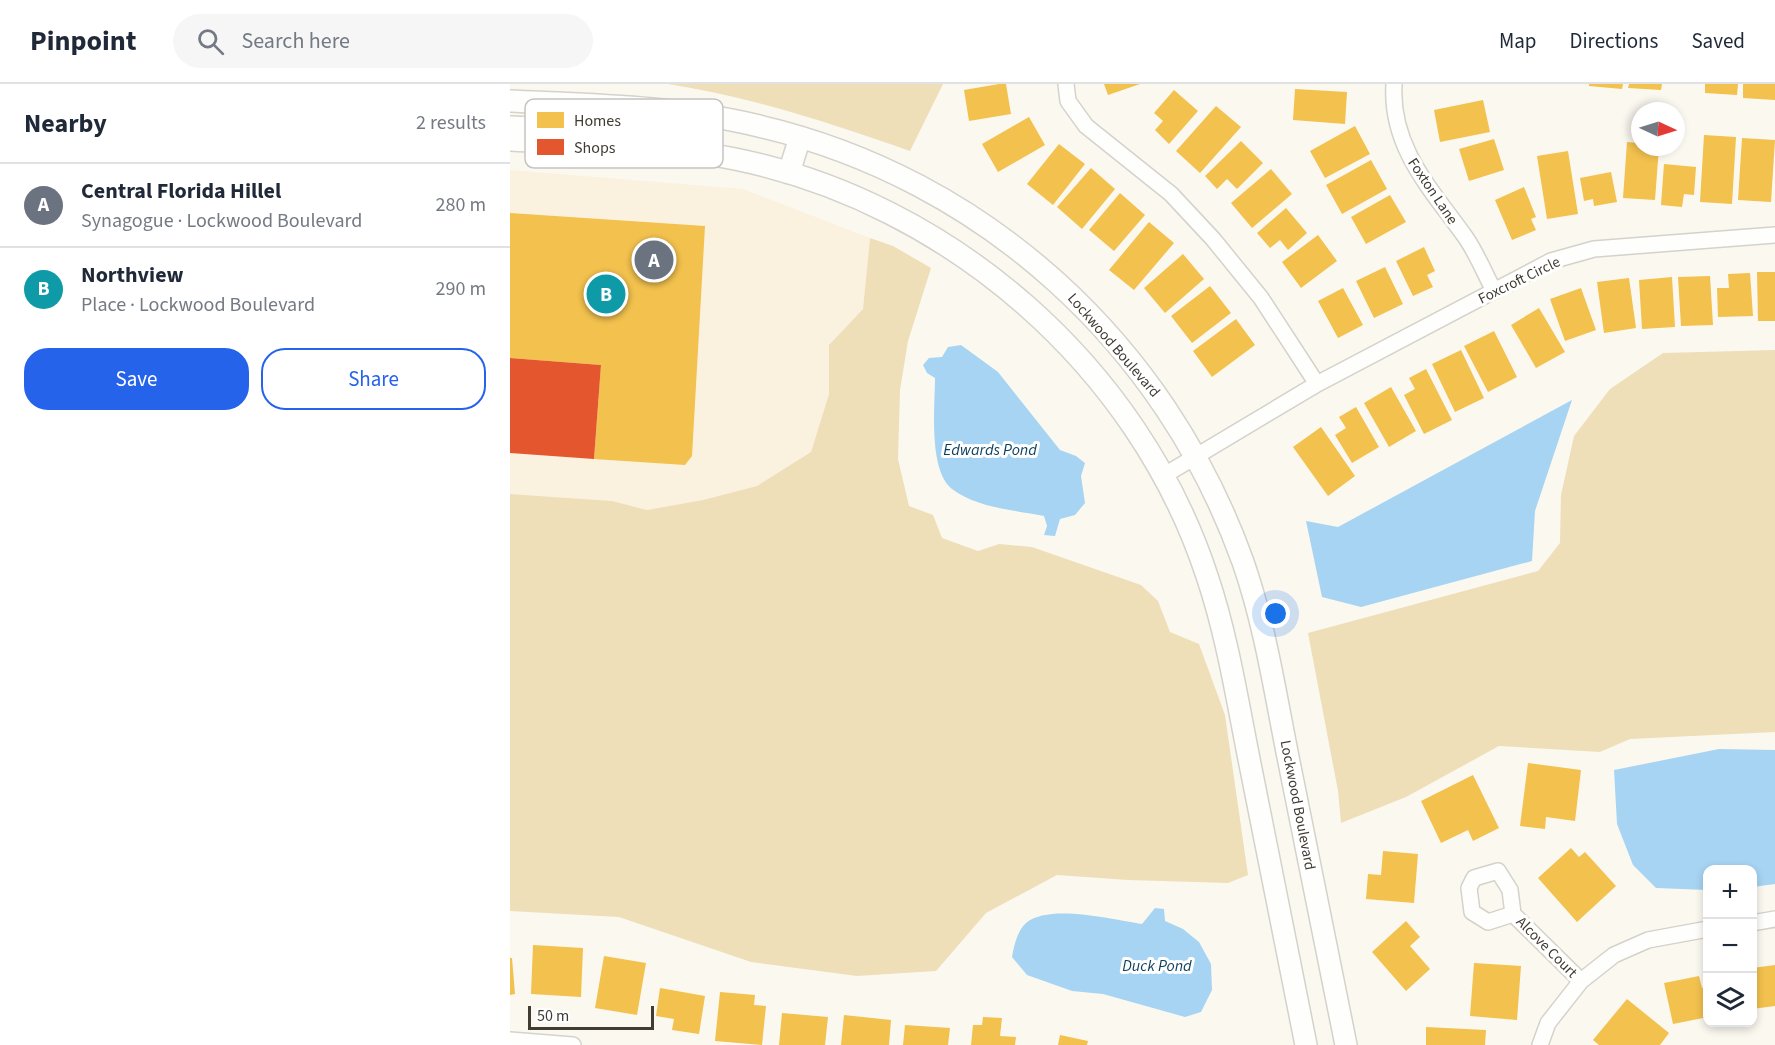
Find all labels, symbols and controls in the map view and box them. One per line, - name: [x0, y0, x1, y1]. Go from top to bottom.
- search box: [173, 14, 593, 68]
- text: Pinpoint: [30, 21, 137, 61]
- icon: search: [194, 25, 227, 58]
- text: Search here: [242, 25, 350, 57]
- text: Map: [1499, 26, 1537, 56]
- text: Directions: [1570, 26, 1658, 56]
- text: Saved: [1691, 26, 1745, 56]
- legend: [525, 99, 723, 168]
- north arrow: [1631, 102, 1685, 156]
- text: Nearby: [24, 105, 107, 142]
- text: 2 results: [416, 109, 486, 137]
- text: Homes: [574, 110, 621, 132]
- text: Shops: [574, 137, 616, 159]
- street label: Foxton Lane: [1403, 154, 1463, 229]
- text: Central Florida Hillel: [81, 175, 281, 207]
- text: A: [38, 191, 49, 219]
- text: 280 m: [436, 191, 486, 219]
- text: Synagogue · Lockwood Boulevard: [81, 207, 362, 235]
- pin: A: [634, 238, 674, 282]
- street label: Foxcroft Circle: [1475, 252, 1564, 309]
- text: Northview: [81, 259, 184, 291]
- pin: B: [586, 272, 626, 316]
- text: B: [37, 275, 50, 303]
- text: 290 m: [436, 275, 486, 303]
- street label: Lockwood Boulevard: [1062, 289, 1165, 402]
- text: Place · Lockwood Boulevard: [81, 291, 315, 319]
- button: Save: [24, 348, 249, 410]
- button: Share: [261, 348, 486, 410]
- water label: Edwards Pond: [943, 439, 1037, 461]
- your location: [1261, 599, 1290, 628]
- street label: Lockwood Boulevard: [1275, 738, 1320, 872]
- map controls: [1703, 865, 1757, 1027]
- button: +: [1703, 865, 1757, 919]
- street label: Alcove Court: [1511, 912, 1582, 983]
- button: −: [1703, 919, 1757, 973]
- water label: Duck Pond: [1122, 955, 1192, 977]
- button: layers: [1703, 973, 1757, 1027]
- scale bar: [528, 1003, 654, 1030]
- text: 50 m: [537, 1005, 569, 1027]

